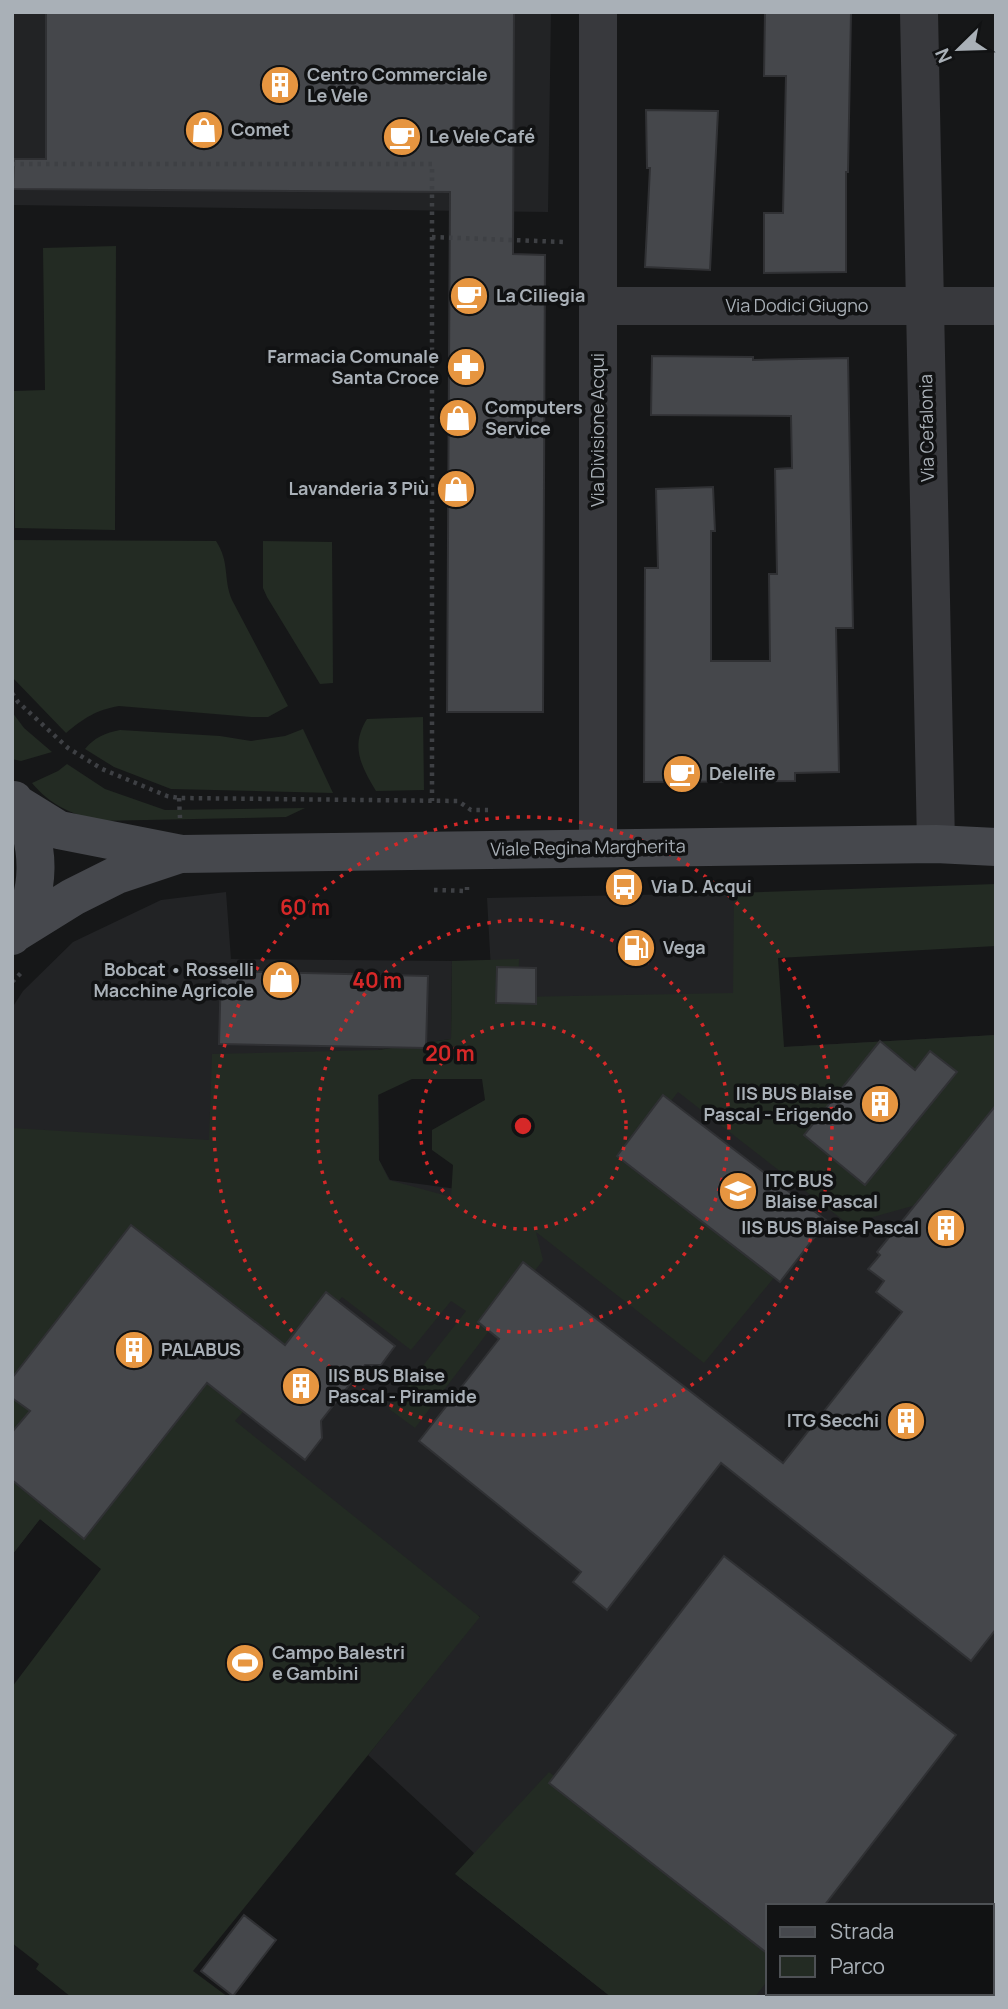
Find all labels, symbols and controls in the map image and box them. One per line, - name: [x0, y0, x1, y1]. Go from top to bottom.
- north arrow: [924, 14, 994, 84]
- text: N: [929, 44, 958, 67]
- place label: Centro Commerciale Le Vele: [307, 62, 488, 107]
- building icon: Centro Commerciale Le Vele: [259, 64, 301, 106]
- shop icon: Comet: [183, 109, 225, 151]
- cafe icon: Le Vele Café: [381, 116, 423, 158]
- place label: Comet: [231, 117, 290, 141]
- place label: Le Vele Café: [429, 124, 535, 148]
- cafe icon: La Ciliegia: [448, 275, 490, 317]
- place label: La Ciliegia: [496, 283, 585, 307]
- street label: Via Dodici Giugno: [726, 293, 868, 317]
- place label: Farmacia Comunale Santa Croce: [267, 344, 439, 389]
- pharmacy icon: Farmacia Comunale Santa Croce: [445, 346, 487, 388]
- street label: Via Divisione Acqui: [585, 353, 609, 507]
- street label: Via Cefalonia: [913, 374, 939, 482]
- place label: Computers Service: [485, 395, 583, 440]
- shop icon: Computers Service: [437, 397, 479, 439]
- shop icon: Lavanderia 3 Più: [435, 468, 477, 510]
- place label: Lavanderia 3 Più: [288, 476, 429, 500]
- cafe icon: Delelife: [661, 753, 703, 795]
- place label: Delelife: [709, 761, 776, 785]
- street label: Viale Regina Margherita: [490, 833, 686, 861]
- bus stop icon: Via D. Acqui: [603, 866, 645, 908]
- place label: Via D. Acqui: [651, 874, 752, 898]
- text: 60 m: [280, 893, 330, 921]
- fuel station icon: Vega: [615, 927, 657, 969]
- place label: Vega: [663, 935, 706, 959]
- place label: Bobcat • Rosselli Macchine Agricole: [93, 957, 254, 1002]
- shop icon: Bobcat • Rosselli Macchine Agricole: [260, 959, 302, 1001]
- text: 40 m: [352, 966, 402, 994]
- text: 20 m: [425, 1039, 475, 1067]
- place label: IIS BUS Blaise Pascal - Erigendo: [703, 1081, 853, 1126]
- building icon: IIS BUS Blaise Pascal - Erigendo: [859, 1083, 901, 1125]
- centre of rings: [511, 1114, 535, 1138]
- place label: ITC BUS Blaise Pascal: [765, 1168, 878, 1213]
- school or university icon: ITC BUS Blaise Pascal: [717, 1170, 759, 1212]
- building icon: IIS BUS Blaise Pascal: [925, 1207, 967, 1249]
- place label: IIS BUS Blaise Pascal: [741, 1215, 919, 1239]
- building icon: PALABUS: [113, 1329, 155, 1371]
- place label: PALABUS: [161, 1337, 241, 1361]
- place label: IIS BUS Blaise Pascal - Piramide: [328, 1363, 477, 1408]
- building icon: IIS BUS Blaise Pascal - Piramide: [280, 1365, 322, 1407]
- building icon: ITG Secchi: [885, 1400, 927, 1442]
- place label: ITG Secchi: [787, 1408, 879, 1432]
- place label: Campo Balestri e Gambini: [272, 1640, 405, 1685]
- sports icon: Campo Balestri e Gambini: [224, 1642, 266, 1684]
- legend: [766, 1904, 994, 1995]
- text: Strada: [830, 1917, 894, 1945]
- text: Parco: [830, 1952, 885, 1980]

